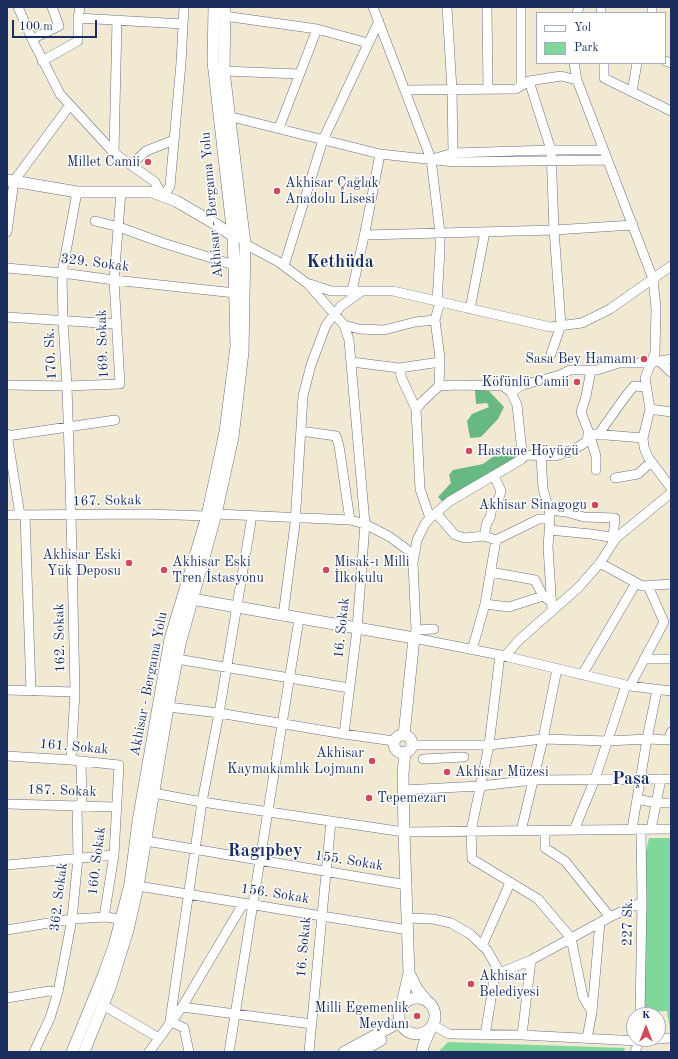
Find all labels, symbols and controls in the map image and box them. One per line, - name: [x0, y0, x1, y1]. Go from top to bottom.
- scale bar: [14, 12, 99, 38]
- legend: [536, 12, 666, 64]
- text: 100 m: [19, 21, 53, 33]
- text: Yol: [574, 22, 591, 34]
- text: Park: [574, 42, 599, 54]
- street label: Akhisar - Bergama Yolu: [197, 131, 227, 279]
- place label: Millet Camii: [67, 154, 140, 170]
- marker: Millet Camii: [143, 157, 153, 167]
- place label: Akhisar Çağlak Anadolu Lisesi: [285, 175, 379, 208]
- marker: Akhisar Çağlak Anadolu Lisesi: [272, 186, 282, 196]
- street label: 329. Sokak: [60, 250, 130, 276]
- district label: Kethüda: [306, 251, 374, 273]
- street label: 169. Sokak: [93, 309, 113, 379]
- street label: 170. Sk.: [41, 328, 61, 380]
- place label: Sasa Bey Hamamı: [525, 351, 636, 367]
- marker: Sasa Bey Hamamı: [639, 354, 649, 364]
- place label: Köfünlü Camii: [482, 374, 569, 390]
- marker: Köfünlü Camii: [572, 377, 582, 387]
- place label: Hastane Höyüğü: [477, 443, 579, 459]
- marker: Hastane Höyüğü: [464, 446, 474, 456]
- street label: 167. Sokak: [72, 492, 142, 510]
- place label: Akhisar Sinagogu: [479, 497, 587, 513]
- marker: Akhisar Sinagogu: [590, 500, 600, 510]
- place label: Akhisar Eski Yük Deposu: [42, 547, 121, 580]
- place label: Akhisar Eski Tren İstasyonu: [172, 554, 264, 586]
- place label: Misak-ı Milli İlkokulu: [334, 554, 410, 586]
- marker: Akhisar Eski Yük Deposu: [124, 558, 134, 568]
- marker: Akhisar Eski Tren İstasyonu: [159, 565, 169, 575]
- marker: Misak-ı Milli İlkokulu: [321, 565, 331, 575]
- street label: 16. Sokak: [330, 597, 354, 659]
- street label: 162. Sokak: [51, 603, 69, 673]
- street label: Akhisar - Bergama Yolu: [127, 610, 171, 758]
- street label: 161. Sokak: [39, 736, 109, 758]
- place label: Akhisar Kaymakamlık Lojmanı: [227, 745, 364, 778]
- marker: Akhisar Kaymakamlık Lojmanı: [367, 756, 377, 766]
- place label: Akhisar Müzesi: [455, 764, 549, 780]
- marker: Akhisar Müzesi: [442, 767, 452, 777]
- district label: Paşa: [612, 768, 650, 790]
- street label: 187. Sokak: [27, 781, 97, 801]
- place label: Tepemezarı: [377, 790, 446, 806]
- marker: Tepemezarı: [364, 793, 374, 803]
- street label: 160. Sokak: [84, 826, 110, 896]
- district label: Ragıpbey: [228, 840, 302, 862]
- street label: 155. Sokak: [313, 847, 385, 875]
- street label: 362. Sokak: [46, 862, 72, 932]
- street label: 156. Sokak: [239, 880, 311, 908]
- street label: 227 Sk.: [619, 898, 637, 946]
- street label: 16. Sokak: [293, 916, 315, 978]
- place label: Akhisar Belediyesi: [479, 968, 539, 1000]
- marker: Akhisar Belediyesi: [466, 979, 476, 989]
- place label: Milli Egemenlik Meydanı: [315, 1000, 409, 1032]
- north arrow: [626, 1007, 666, 1047]
- text: K: [642, 1010, 650, 1021]
- marker: Milli Egemenlik Meydanı: [412, 1011, 422, 1021]

